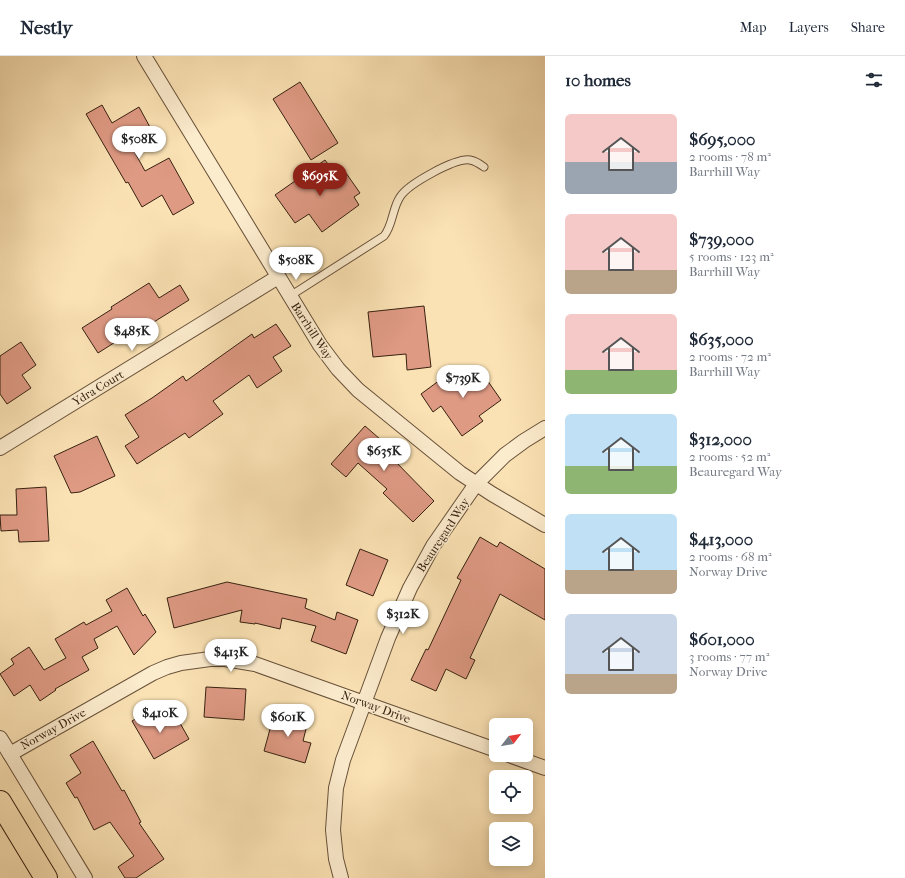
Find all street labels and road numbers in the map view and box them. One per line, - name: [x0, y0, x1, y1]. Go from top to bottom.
- street label: Barrhill Way: [288, 300, 336, 363]
- street label: Ydra Court: [69, 367, 127, 409]
- street label: Beauregard Way: [414, 495, 473, 575]
- street label: Norway Drive: [340, 688, 413, 726]
- street label: Norway Drive: [18, 705, 88, 753]

